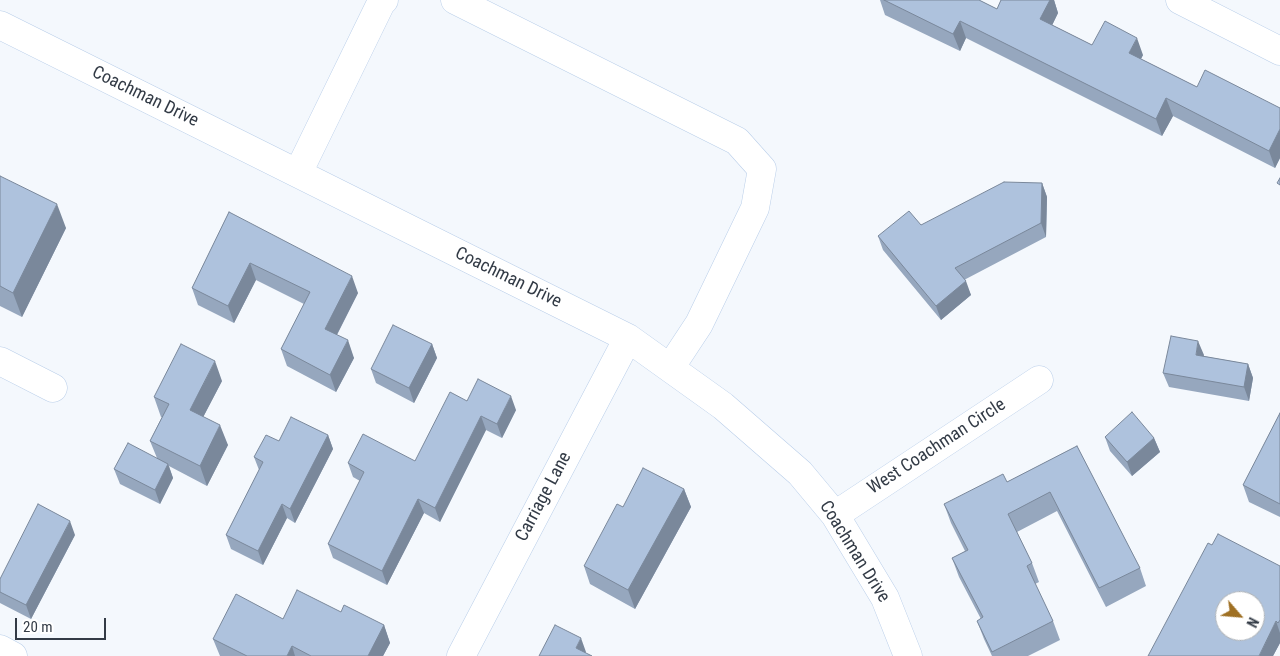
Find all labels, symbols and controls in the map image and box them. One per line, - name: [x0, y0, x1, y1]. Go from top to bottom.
- street label: Coachman Drive: [88, 62, 202, 132]
- street label: Coachman Drive: [451, 243, 565, 313]
- street label: West Coachman Circle: [864, 394, 1010, 500]
- street label: Carriage Lane: [511, 449, 577, 545]
- street label: Coachman Drive: [814, 497, 894, 607]
- north arrow: [1215, 591, 1265, 641]
- scale bar: [18, 608, 109, 640]
- text: N: [1243, 615, 1262, 630]
- text: 20 m: [23, 618, 53, 636]

